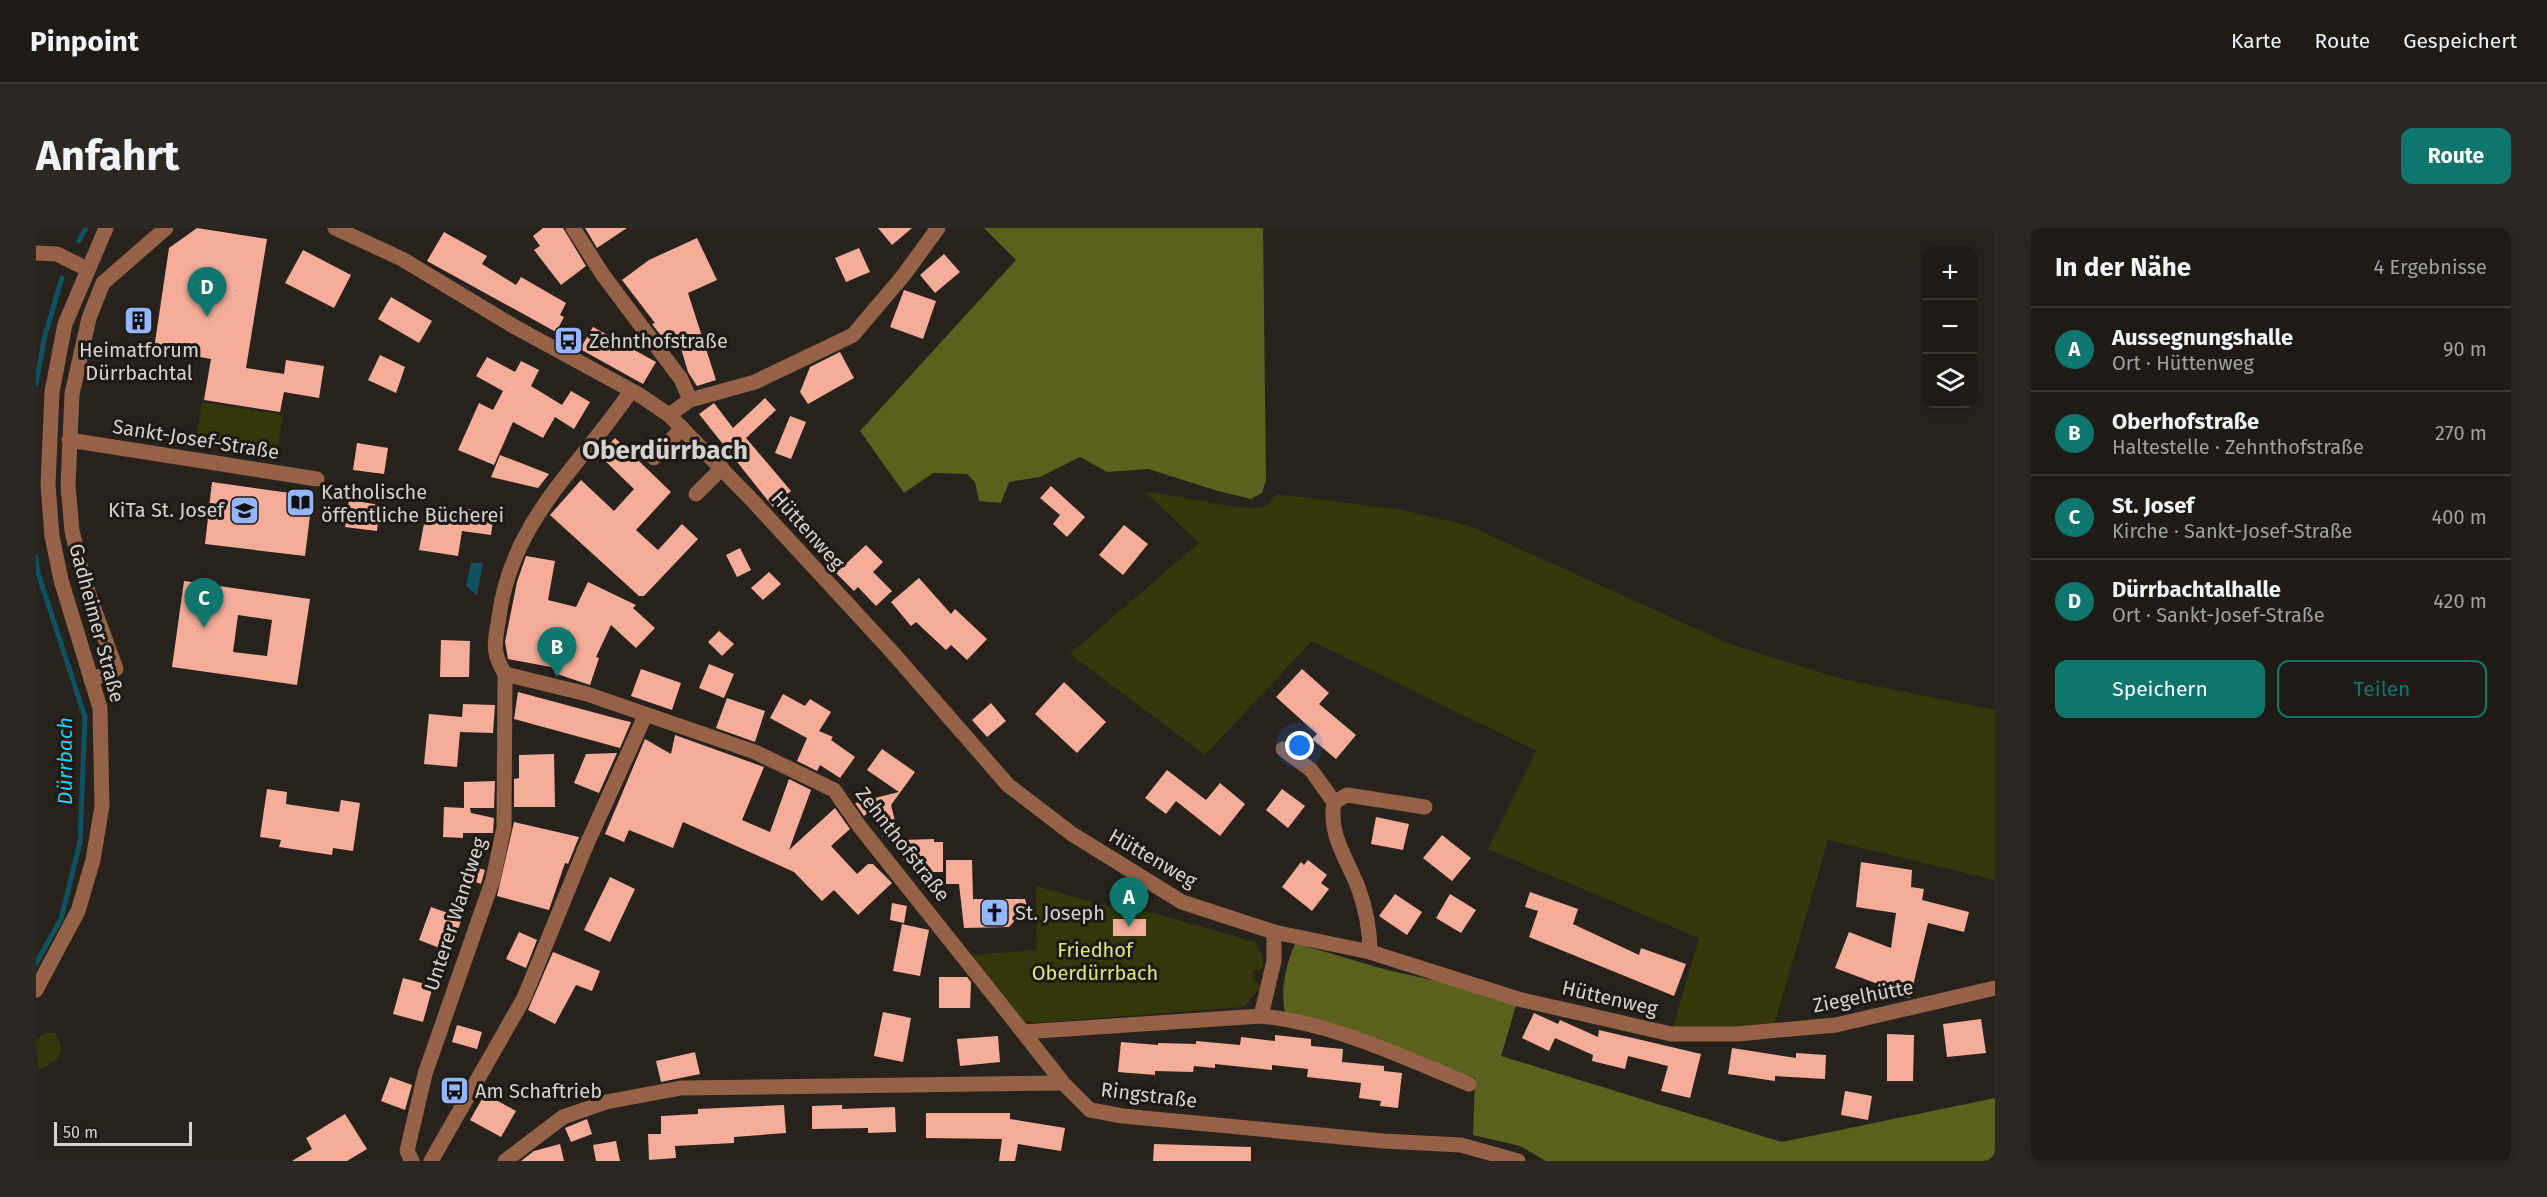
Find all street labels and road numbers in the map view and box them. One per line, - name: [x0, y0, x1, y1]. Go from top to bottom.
- street label: Sankt-Josef-Straße: [111, 414, 281, 464]
- street label: Hüttenweg: [766, 486, 850, 575]
- street label: Gadheimer Straße: [64, 541, 130, 705]
- street label: Zehnthofstraße: [851, 782, 955, 906]
- street label: Hüttenweg: [1105, 823, 1202, 893]
- street label: Unterer Wandweg: [419, 834, 491, 994]
- street label: Ziegelhütte: [1811, 974, 1915, 1018]
- street label: Hüttenweg: [1560, 975, 1661, 1021]
- street label: Ringstraße: [1099, 1077, 1199, 1113]

